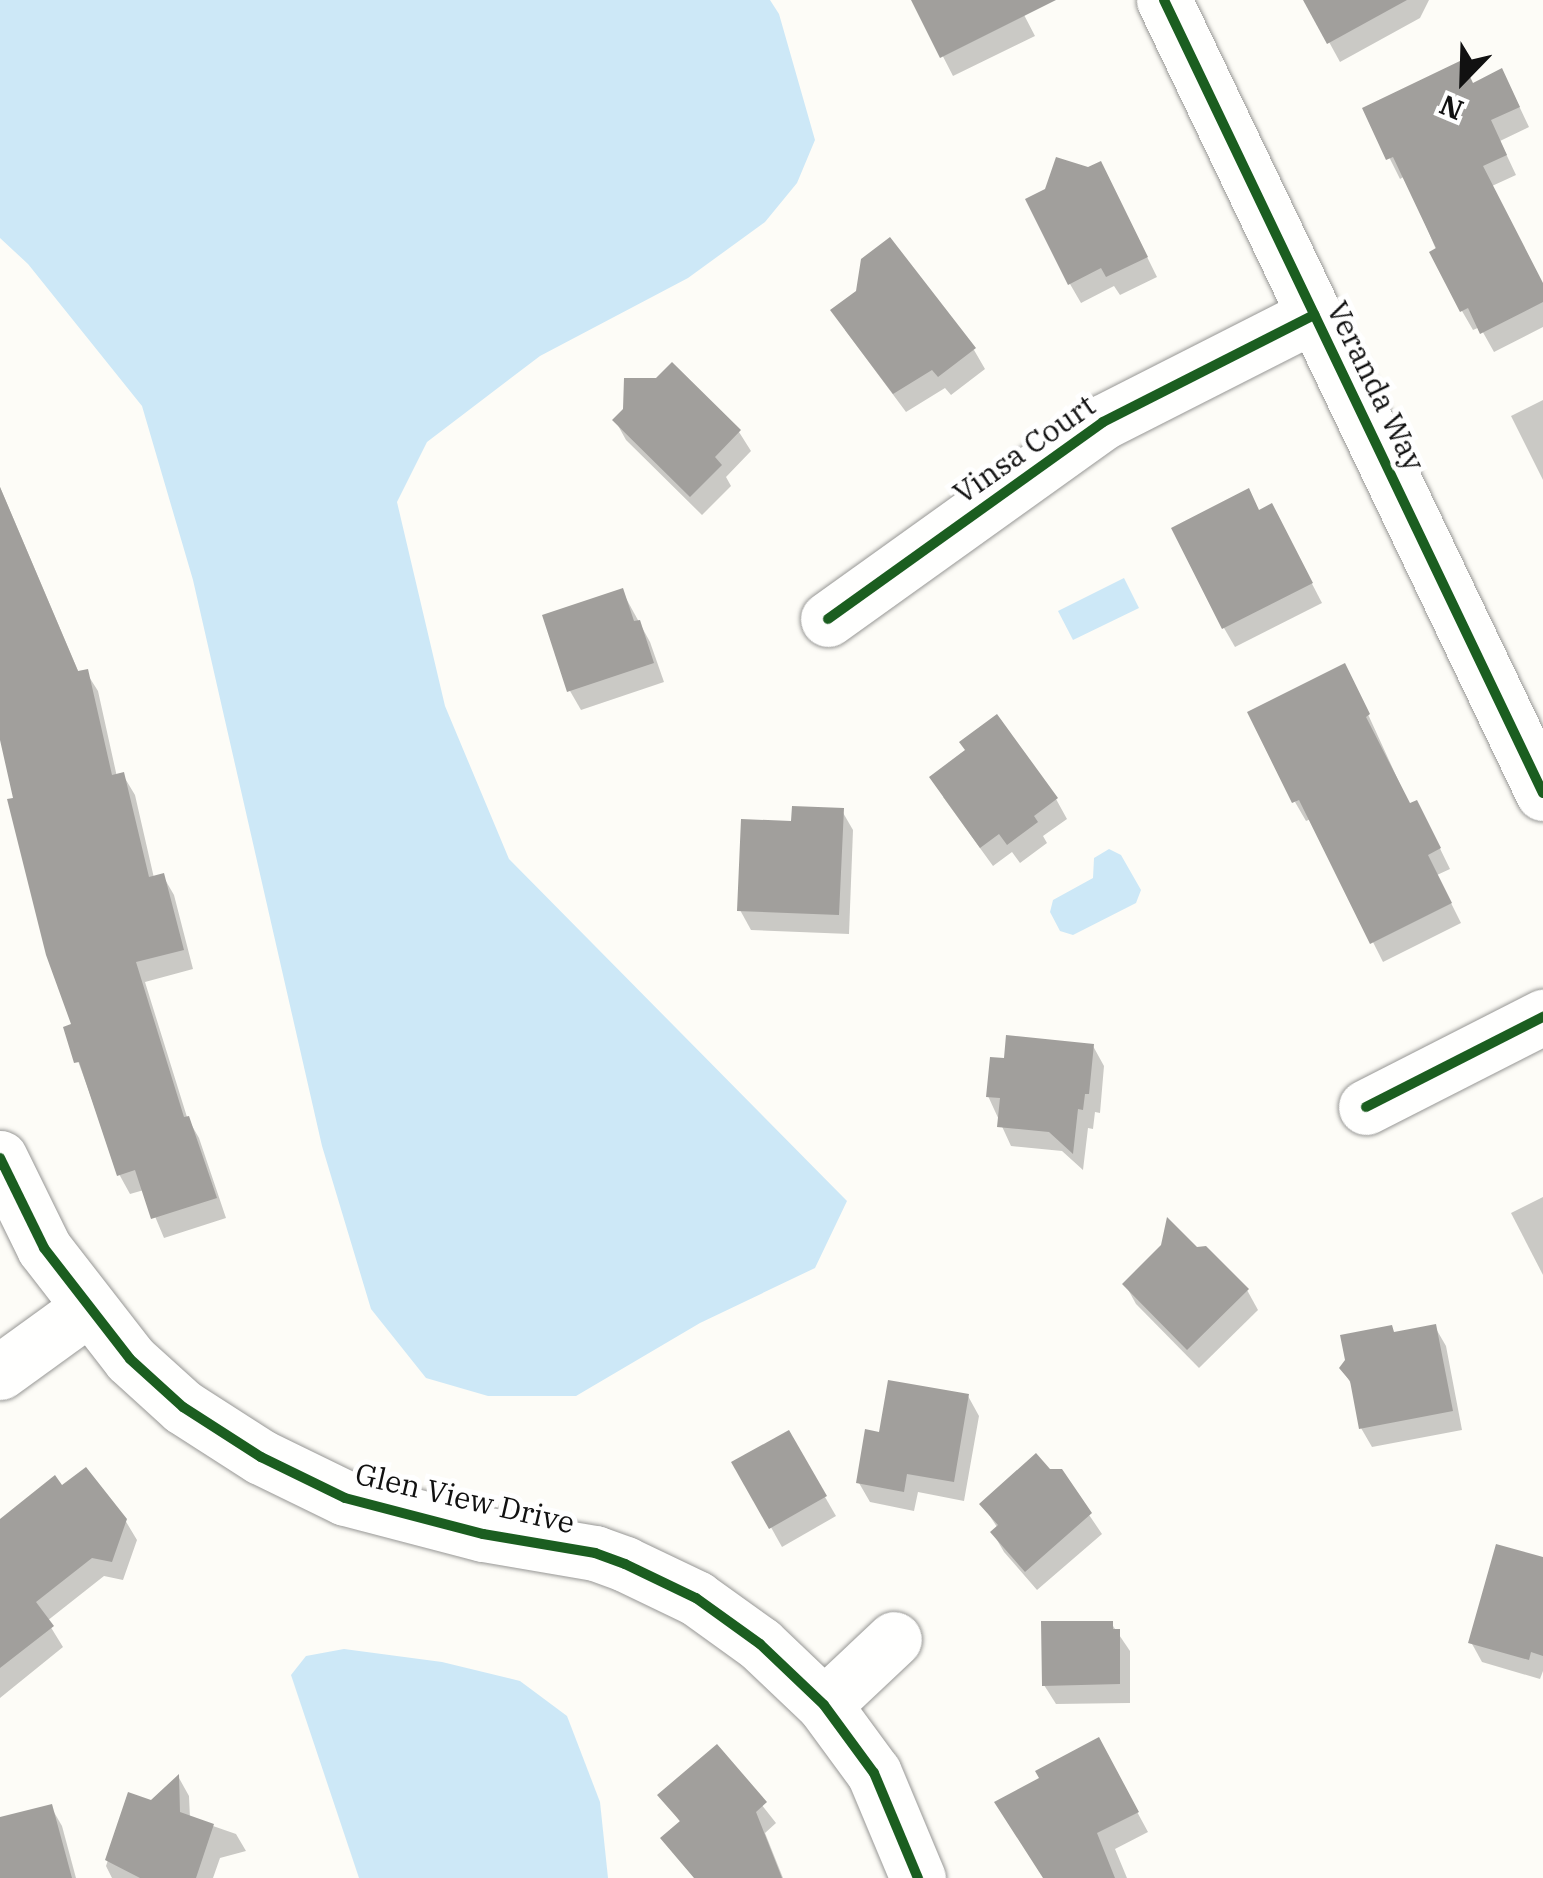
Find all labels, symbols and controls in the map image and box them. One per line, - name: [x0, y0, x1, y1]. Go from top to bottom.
- north arrow: [1413, 30, 1513, 130]
- text: N: [1434, 87, 1469, 129]
- street label: Veranda Way: [1319, 295, 1433, 477]
- street label: Vinsa Court: [946, 387, 1102, 511]
- street label: Glen View Drive: [352, 1455, 578, 1541]

